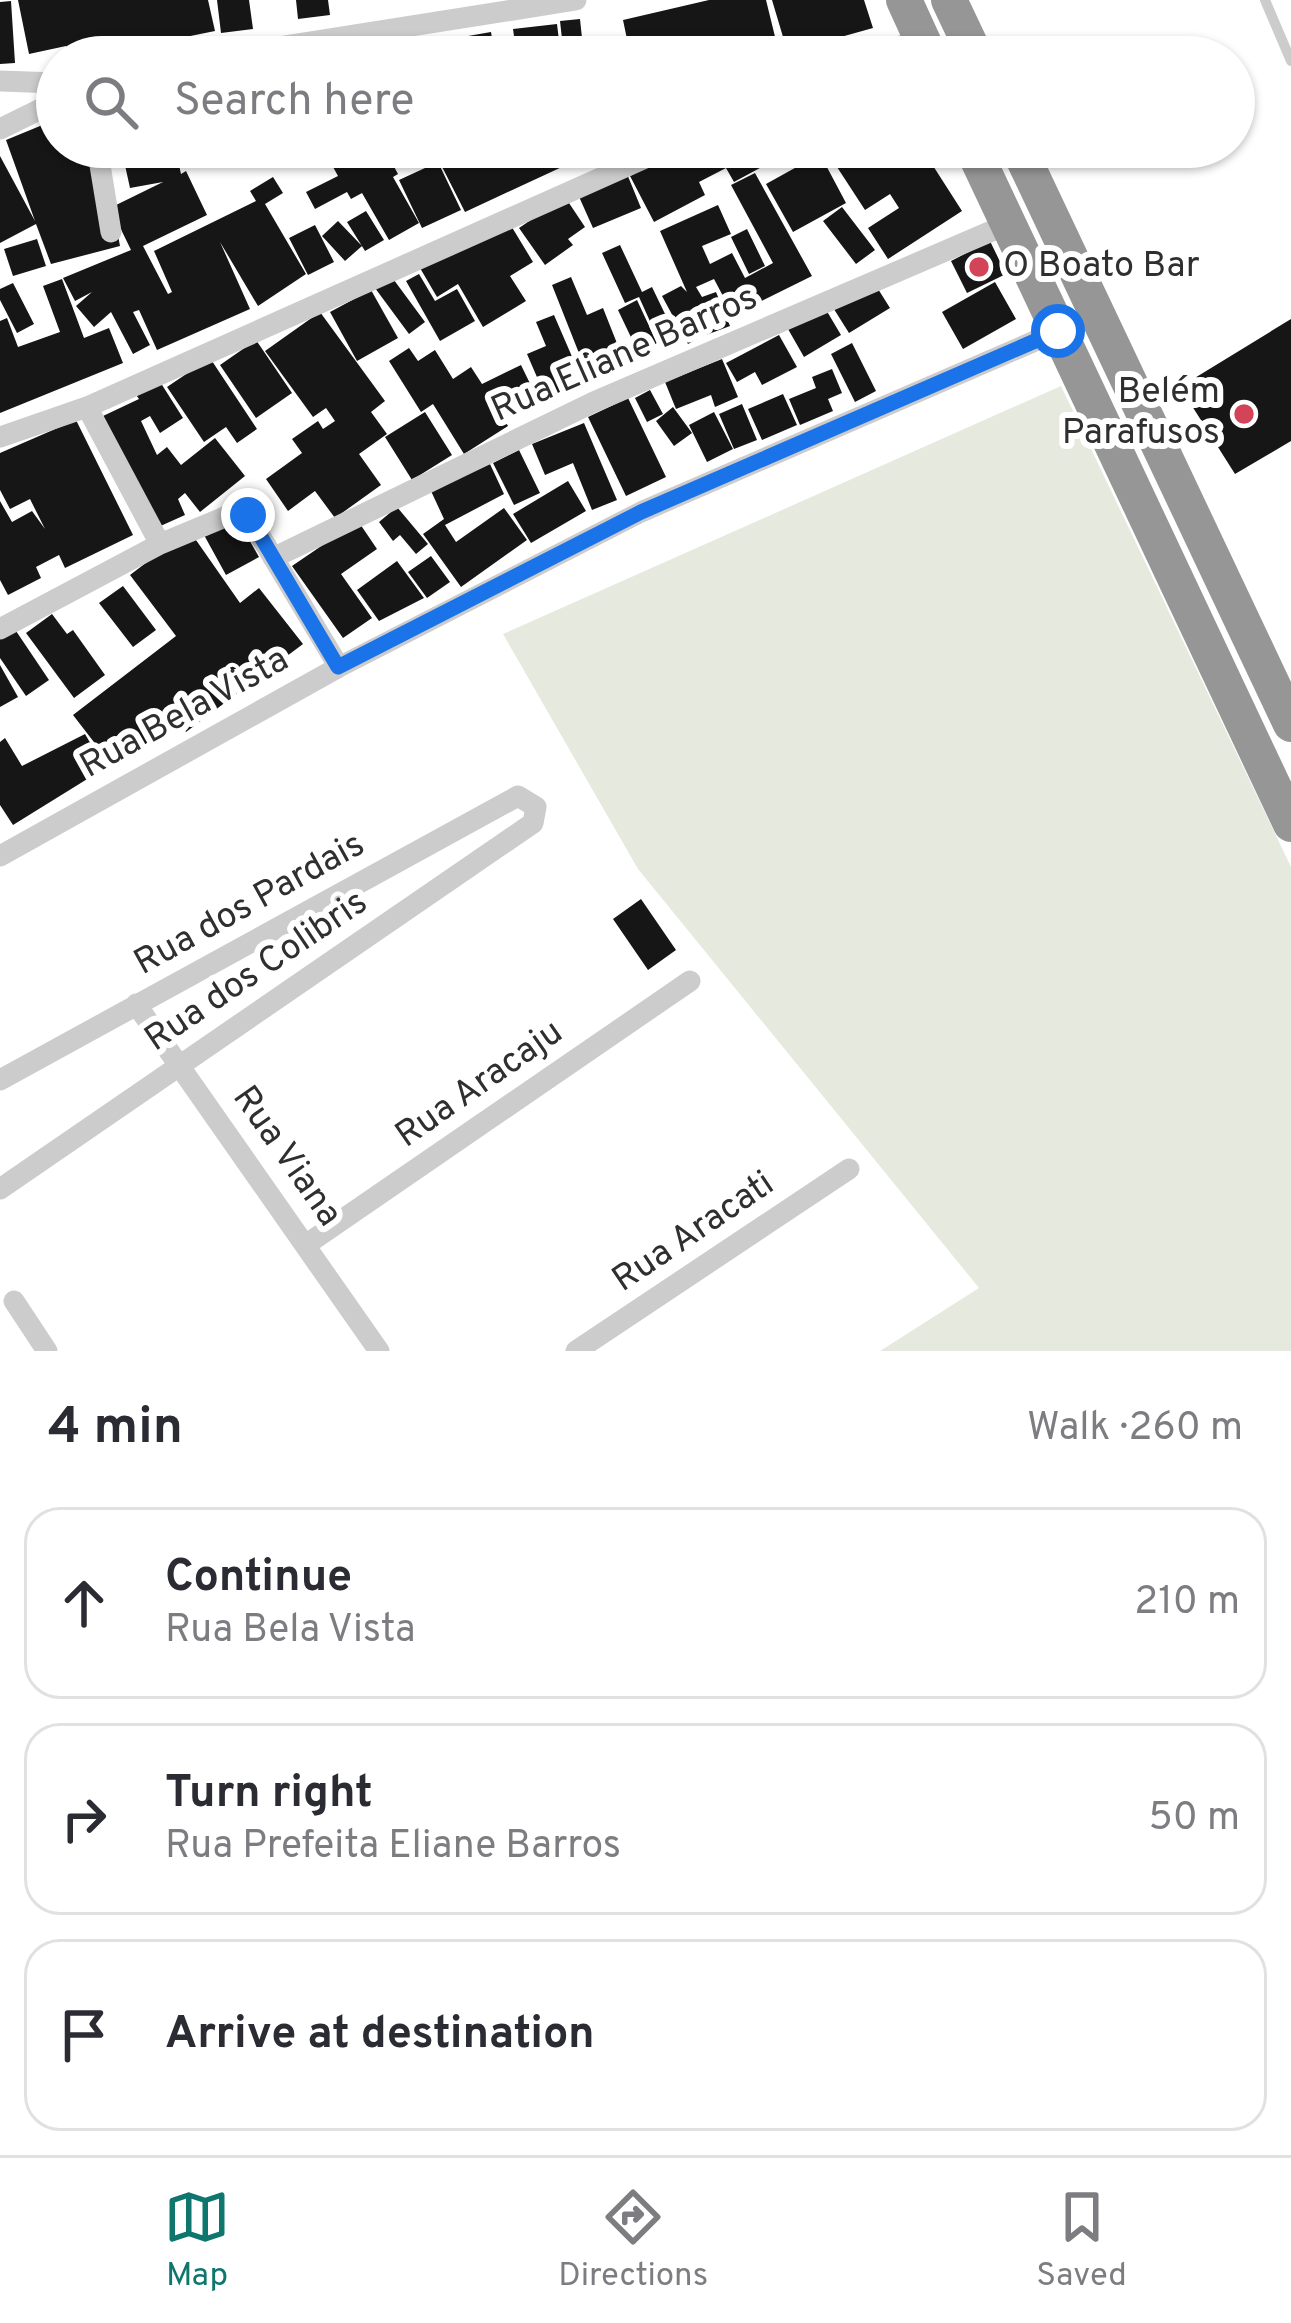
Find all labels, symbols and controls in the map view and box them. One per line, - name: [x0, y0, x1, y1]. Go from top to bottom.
- search box: [36, 36, 1255, 168]
- icon: search: [78, 69, 144, 135]
- text: Search here: [174, 74, 414, 131]
- place label: O Boato Bar: [1003, 244, 1200, 290]
- marker: O Boato Bar: [966, 254, 992, 280]
- street label: Rua Eliane Barros: [485, 276, 765, 434]
- route start: [1031, 304, 1085, 358]
- place label: Belém Parafusos: [1062, 370, 1220, 457]
- marker: Belém Parafusos: [1231, 401, 1257, 427]
- route end: [221, 488, 275, 542]
- street label: Rua Bela Vista: [73, 638, 297, 790]
- street label: Rua dos Pardais: [127, 823, 373, 987]
- street label: Rua dos Colibris: [137, 881, 377, 1063]
- street label: Rua Aracaju: [387, 1010, 573, 1160]
- street label: Rua Viana: [221, 1078, 351, 1236]
- street label: Rua Aracati: [604, 1162, 784, 1304]
- text: 4 min: [48, 1397, 183, 1462]
- text: Walk · 260 m: [1027, 1405, 1243, 1454]
- text: Continue: [165, 1550, 352, 1607]
- icon: ahead: [51, 1570, 117, 1636]
- text: 210 m: [1134, 1579, 1240, 1628]
- text: Rua Bela Vista: [165, 1607, 416, 1656]
- text: Turn right: [165, 1766, 373, 1823]
- icon: right: [51, 1786, 117, 1852]
- text: 50 m: [1149, 1795, 1240, 1844]
- text: Rua Prefeita Eliane Barros: [165, 1823, 621, 1872]
- icon: arrive: [51, 2002, 117, 2068]
- text: Arrive at destination: [165, 2007, 595, 2064]
- tab: Map: [164, 2184, 230, 2298]
- tab: Directions: [558, 2184, 708, 2298]
- tab: Saved: [1036, 2184, 1127, 2298]

